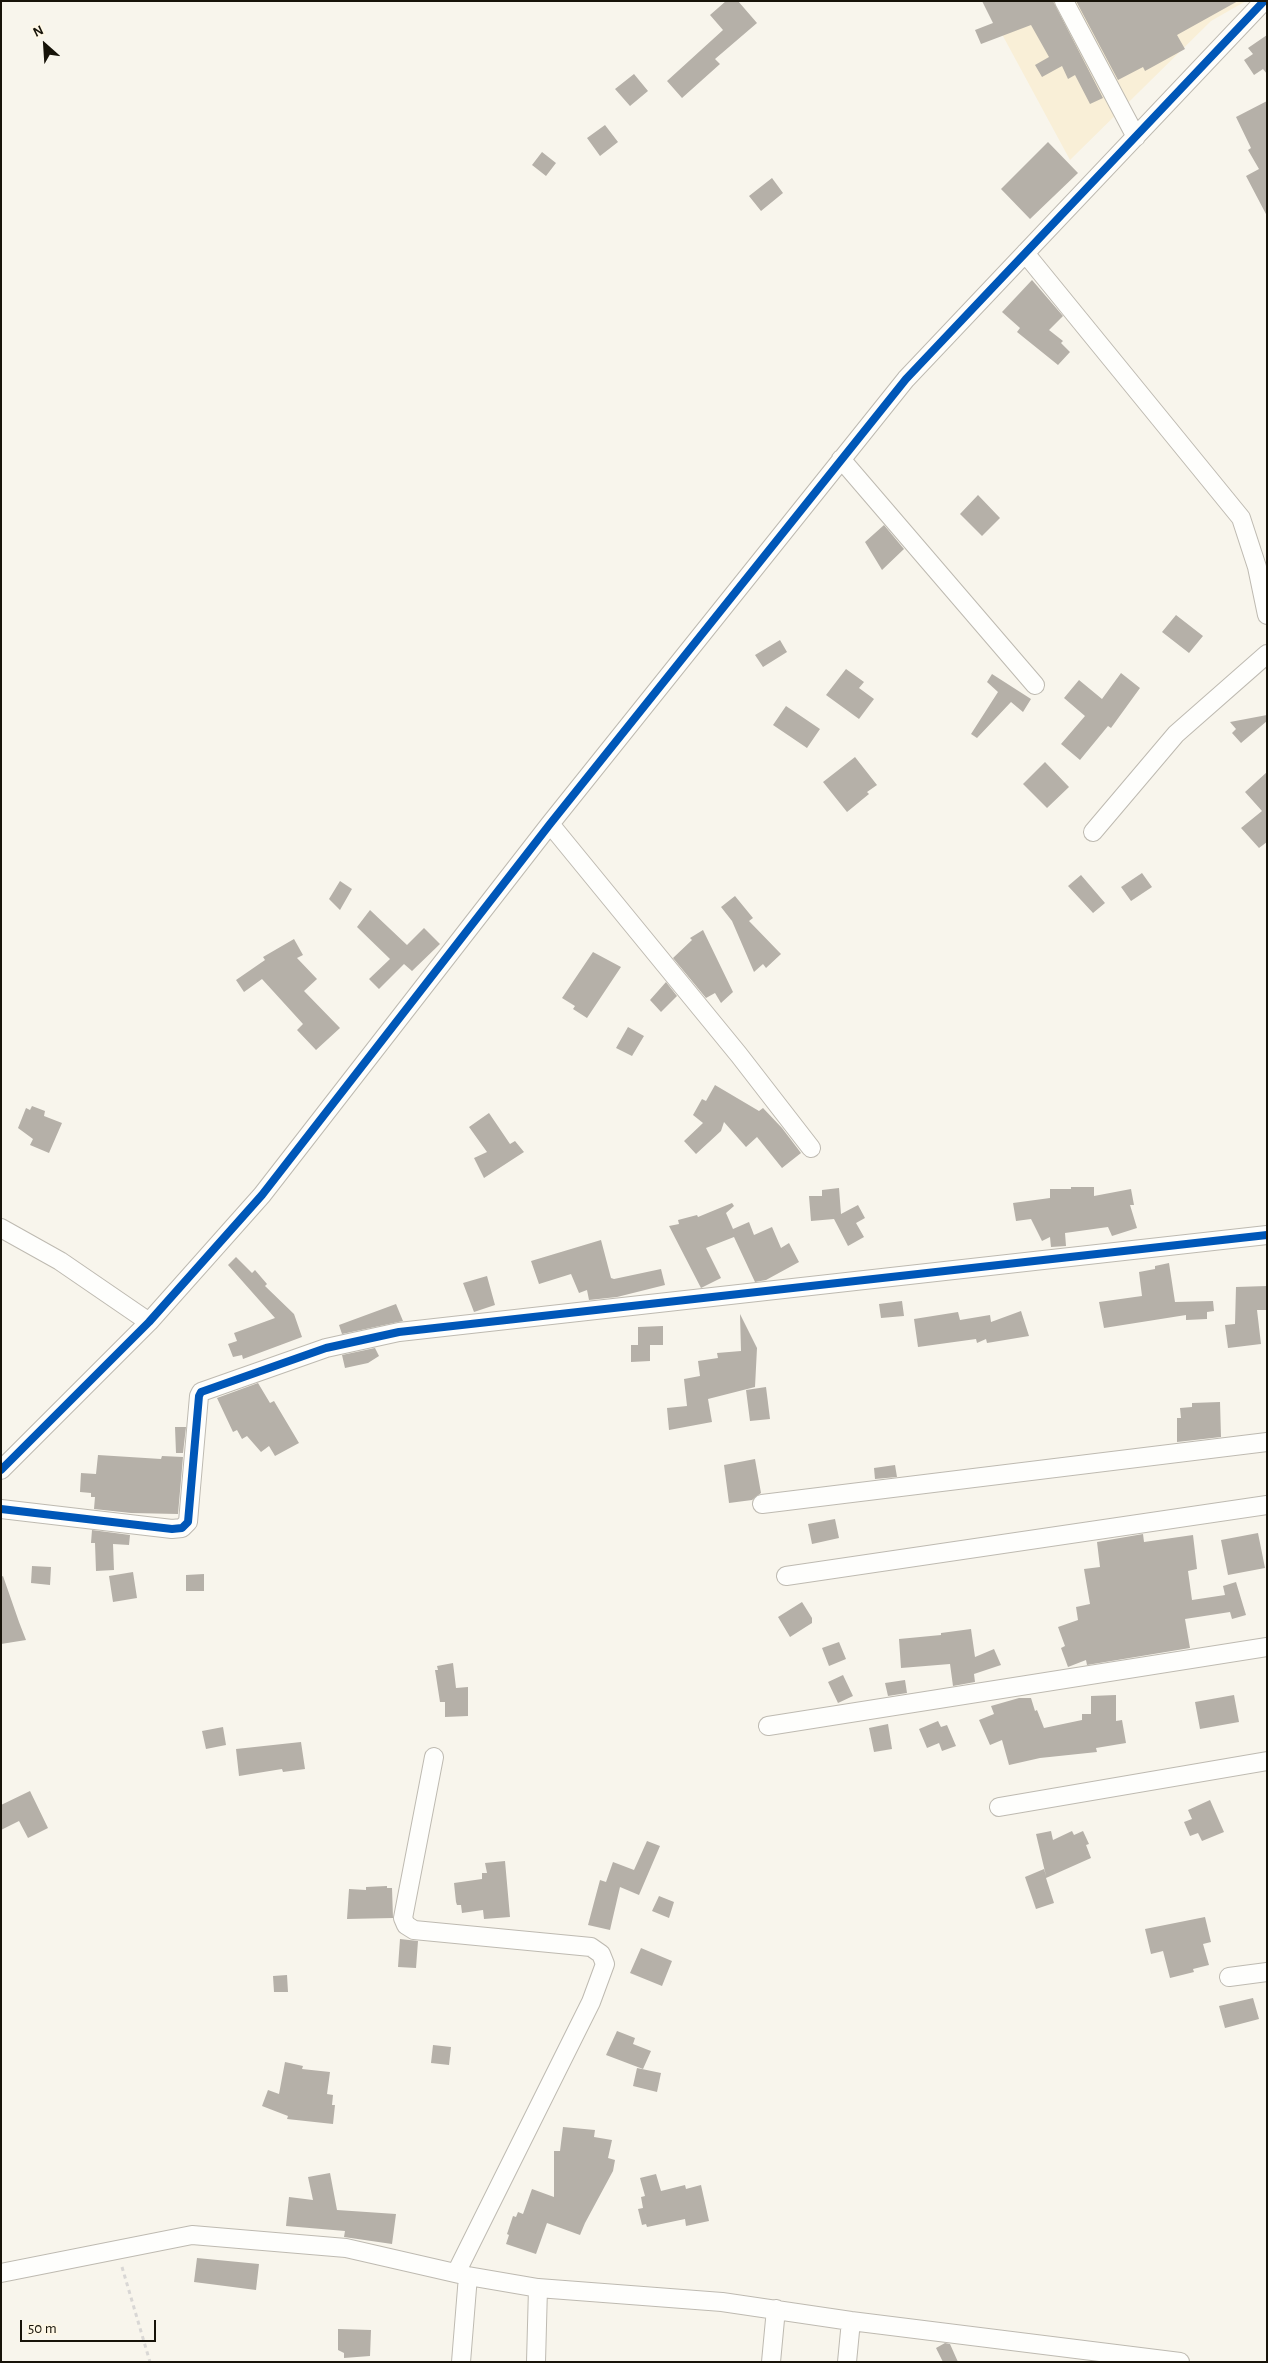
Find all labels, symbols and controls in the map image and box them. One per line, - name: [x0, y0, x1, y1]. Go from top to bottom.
- north arrow: [20, 20, 70, 70]
- text: N: [31, 23, 46, 40]
- scale bar: [22, 2310, 159, 2342]
- text: 50 m: [28, 2321, 57, 2336]

